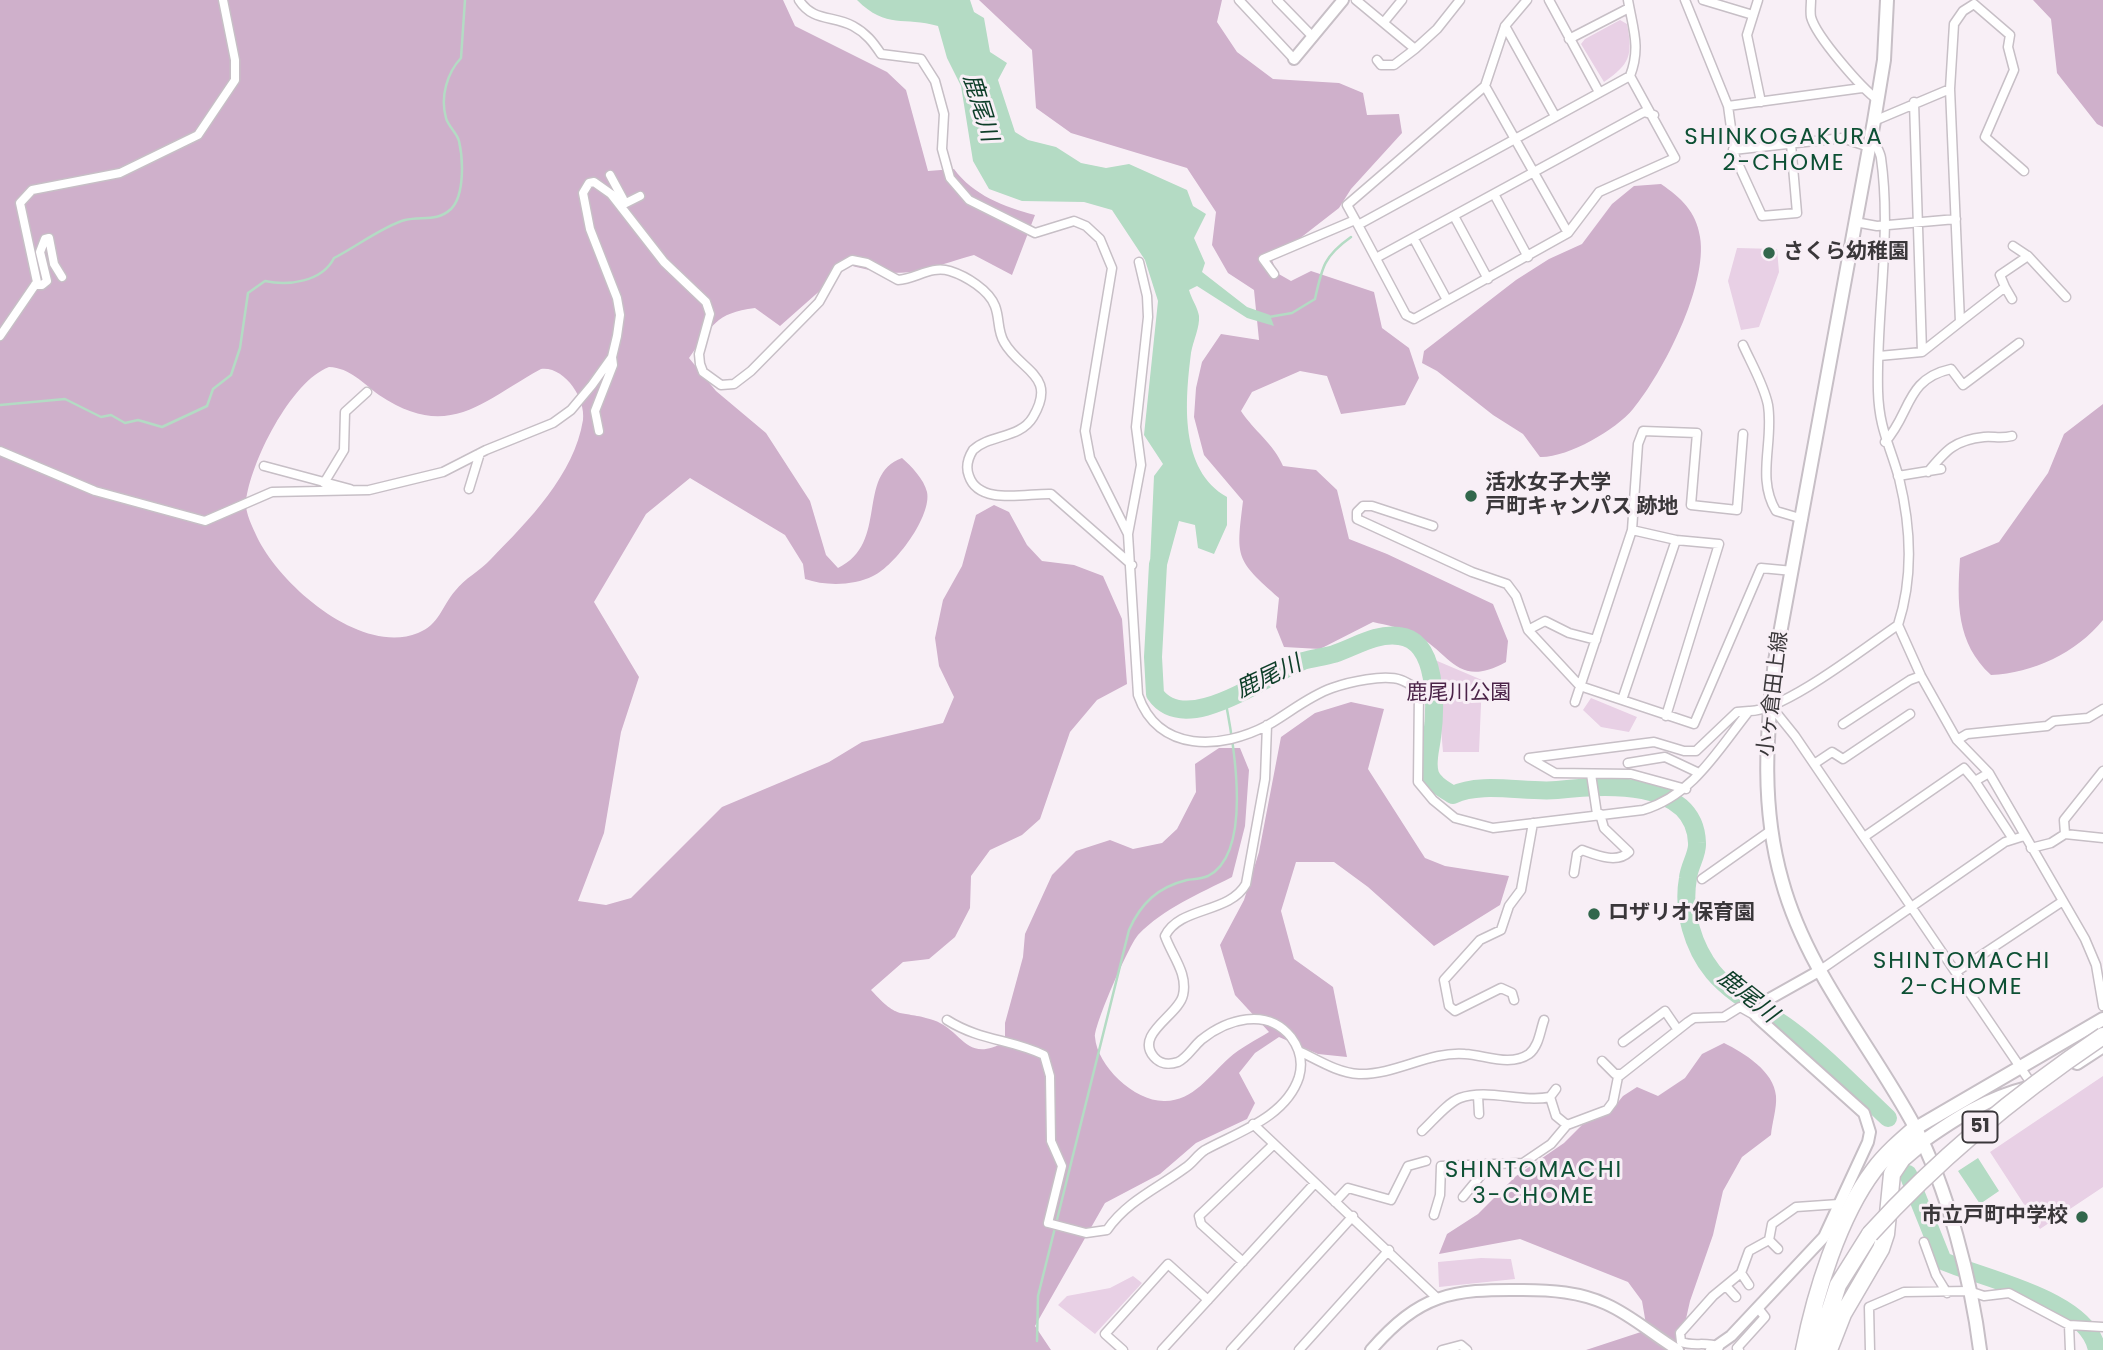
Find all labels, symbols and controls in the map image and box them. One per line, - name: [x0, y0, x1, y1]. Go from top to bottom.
- water label: 鹿尾川: [956, 71, 1002, 145]
- district label: SHINKOGAKURA 2-CHOME: [1686, 124, 1882, 178]
- place label: さくら幼稚園: [1783, 240, 1909, 266]
- marker: さくら幼稚園: [1761, 245, 1777, 261]
- place label: 活水女子大学 戸町キャンパス 跡地: [1485, 471, 1678, 521]
- marker: 活水女子大学 戸町キャンパス 跡地: [1463, 488, 1479, 504]
- street label: 小ヶ倉田上線: [1754, 630, 1794, 758]
- water label: 鹿尾川: [1232, 651, 1306, 705]
- park label: 鹿尾川公園: [1407, 681, 1511, 707]
- place label: ロザリオ保育園: [1608, 901, 1755, 927]
- marker: ロザリオ保育園: [1586, 906, 1602, 922]
- district label: SHINTOMACHI 2-CHOME: [1874, 948, 2050, 1002]
- water label: 鹿尾川: [1712, 965, 1782, 1029]
- road number: 51: [1962, 1112, 1997, 1142]
- district label: SHINTOMACHI 3-CHOME: [1446, 1157, 1622, 1211]
- place label: 市立戸町中学校: [1921, 1204, 2068, 1230]
- marker: 市立戸町中学校: [2074, 1209, 2090, 1225]

